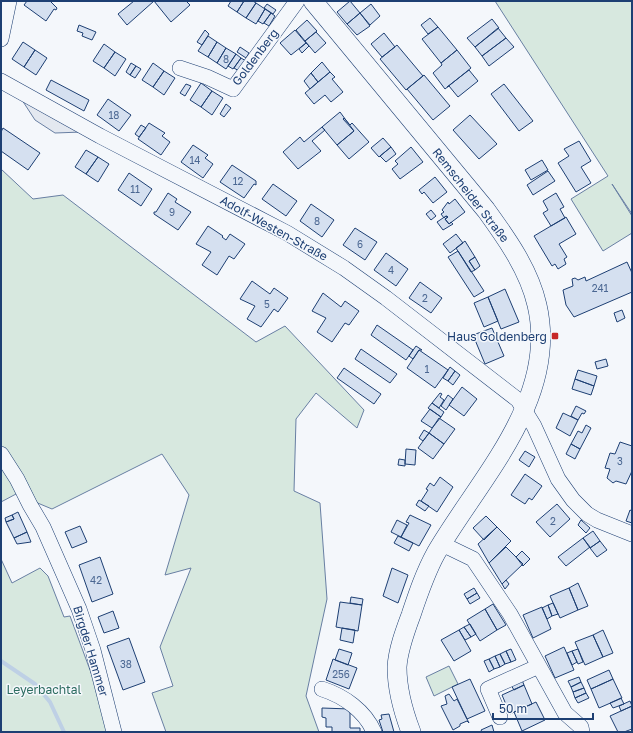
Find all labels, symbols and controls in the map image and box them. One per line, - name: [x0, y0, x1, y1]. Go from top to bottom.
- street label: Goldenberg: [229, 26, 281, 88]
- house number: 8: [223, 53, 229, 65]
- house number: 18: [109, 109, 119, 121]
- street label: Remscheider Straße: [430, 145, 513, 245]
- house number: 14: [190, 154, 200, 166]
- house number: 12: [233, 175, 244, 187]
- house number: 11: [130, 183, 140, 195]
- street label: Adolf-Westen-Straße: [218, 192, 330, 264]
- house number: 9: [169, 206, 175, 218]
- house number: 8: [314, 215, 320, 227]
- house number: 6: [357, 238, 363, 250]
- house number: 4: [388, 264, 394, 276]
- house number: 241: [592, 282, 609, 294]
- house number: 2: [422, 292, 428, 304]
- house number: 5: [264, 298, 270, 310]
- place label: Haus Goldenberg: [447, 329, 547, 344]
- marker: Haus Goldenberg: [550, 331, 560, 341]
- house number: 1: [425, 363, 430, 375]
- house number: 3: [617, 455, 623, 467]
- house number: 2: [550, 515, 556, 527]
- house number: 42: [90, 574, 102, 586]
- street label: Birgder Hammer: [70, 604, 112, 698]
- house number: 38: [120, 658, 132, 670]
- house number: 256: [332, 668, 350, 680]
- park label: Leyerbachtal: [7, 682, 82, 697]
- scale bar: [493, 695, 593, 721]
- text: 50 m: [499, 701, 527, 716]

